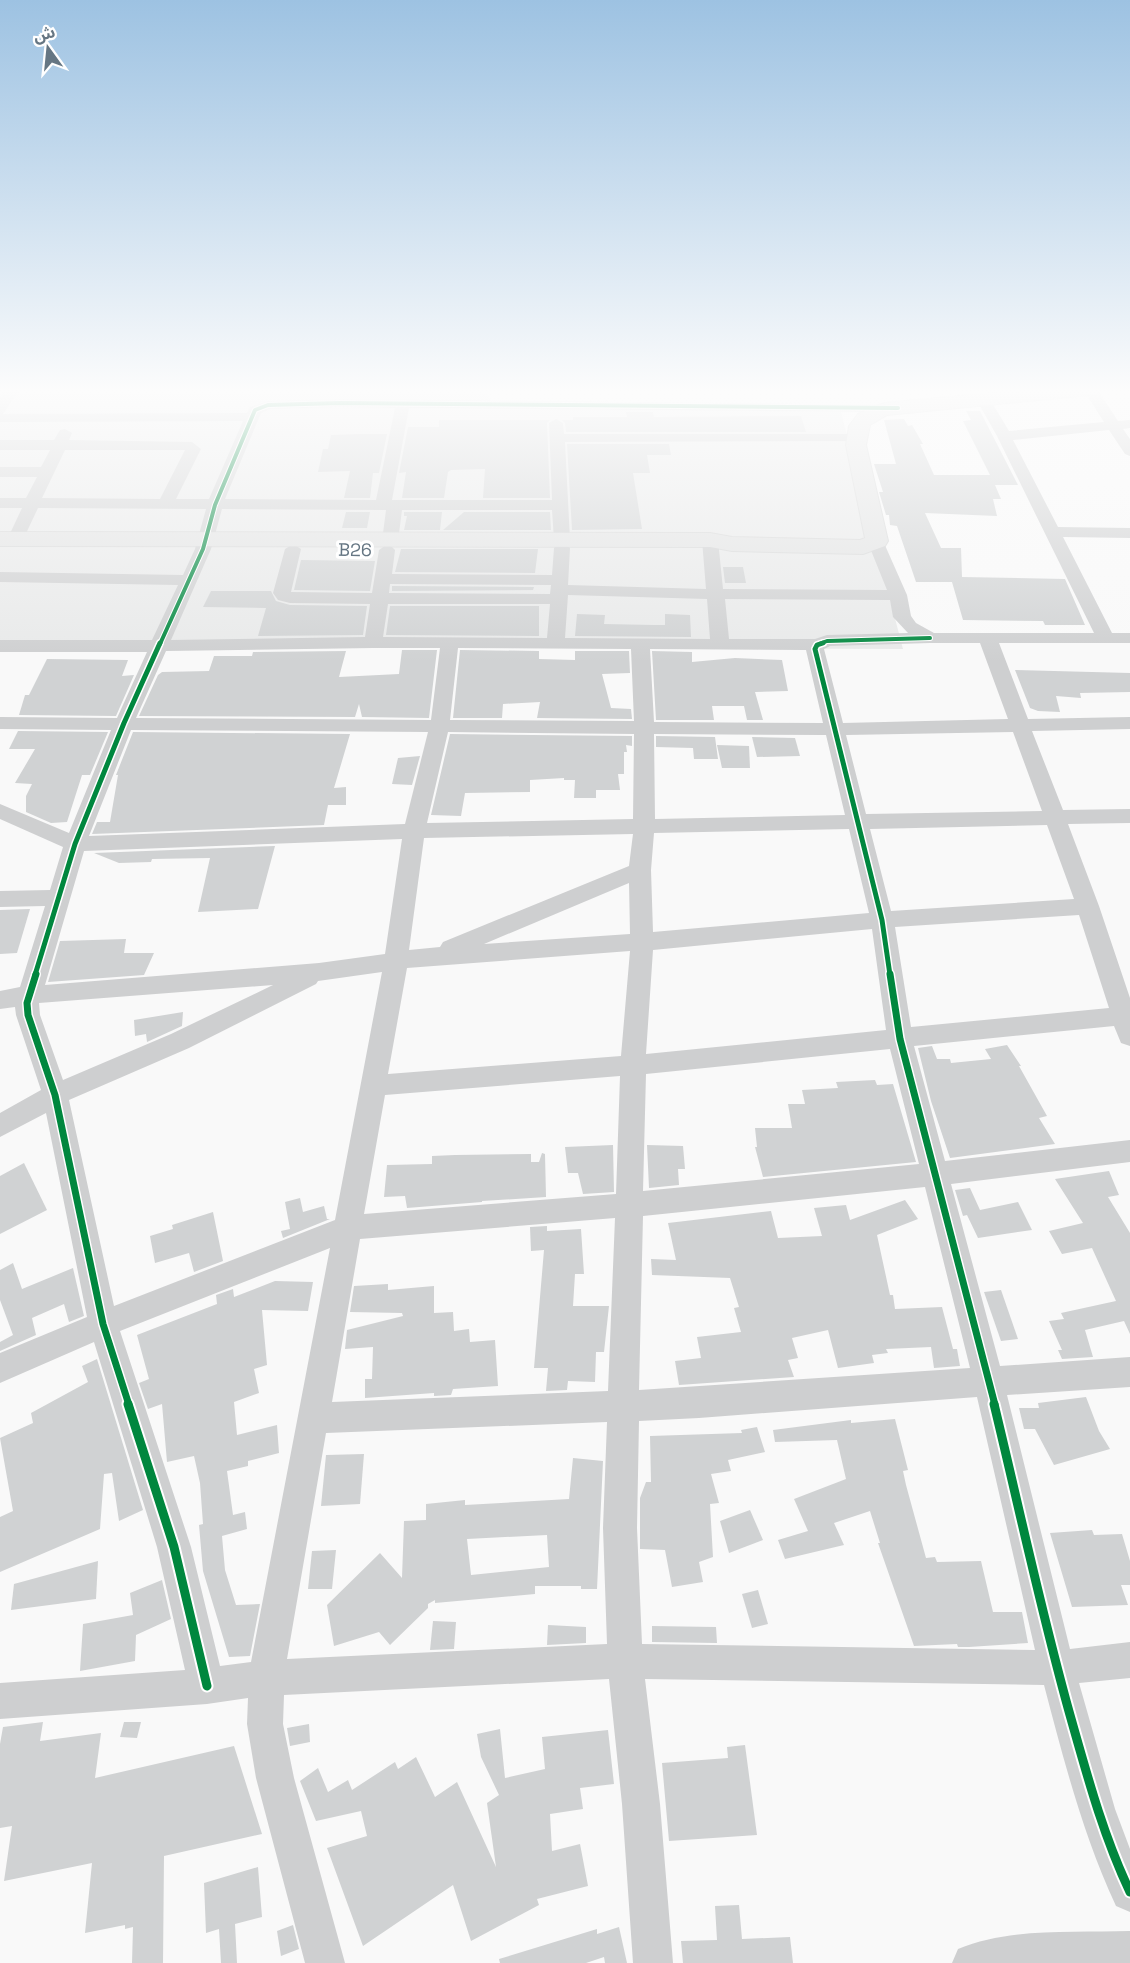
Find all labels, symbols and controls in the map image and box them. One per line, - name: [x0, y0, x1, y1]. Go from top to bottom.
- north arrow: [18, 18, 78, 78]
- text: ش: [31, 21, 58, 47]
- street label: B26: [338, 538, 372, 561]

